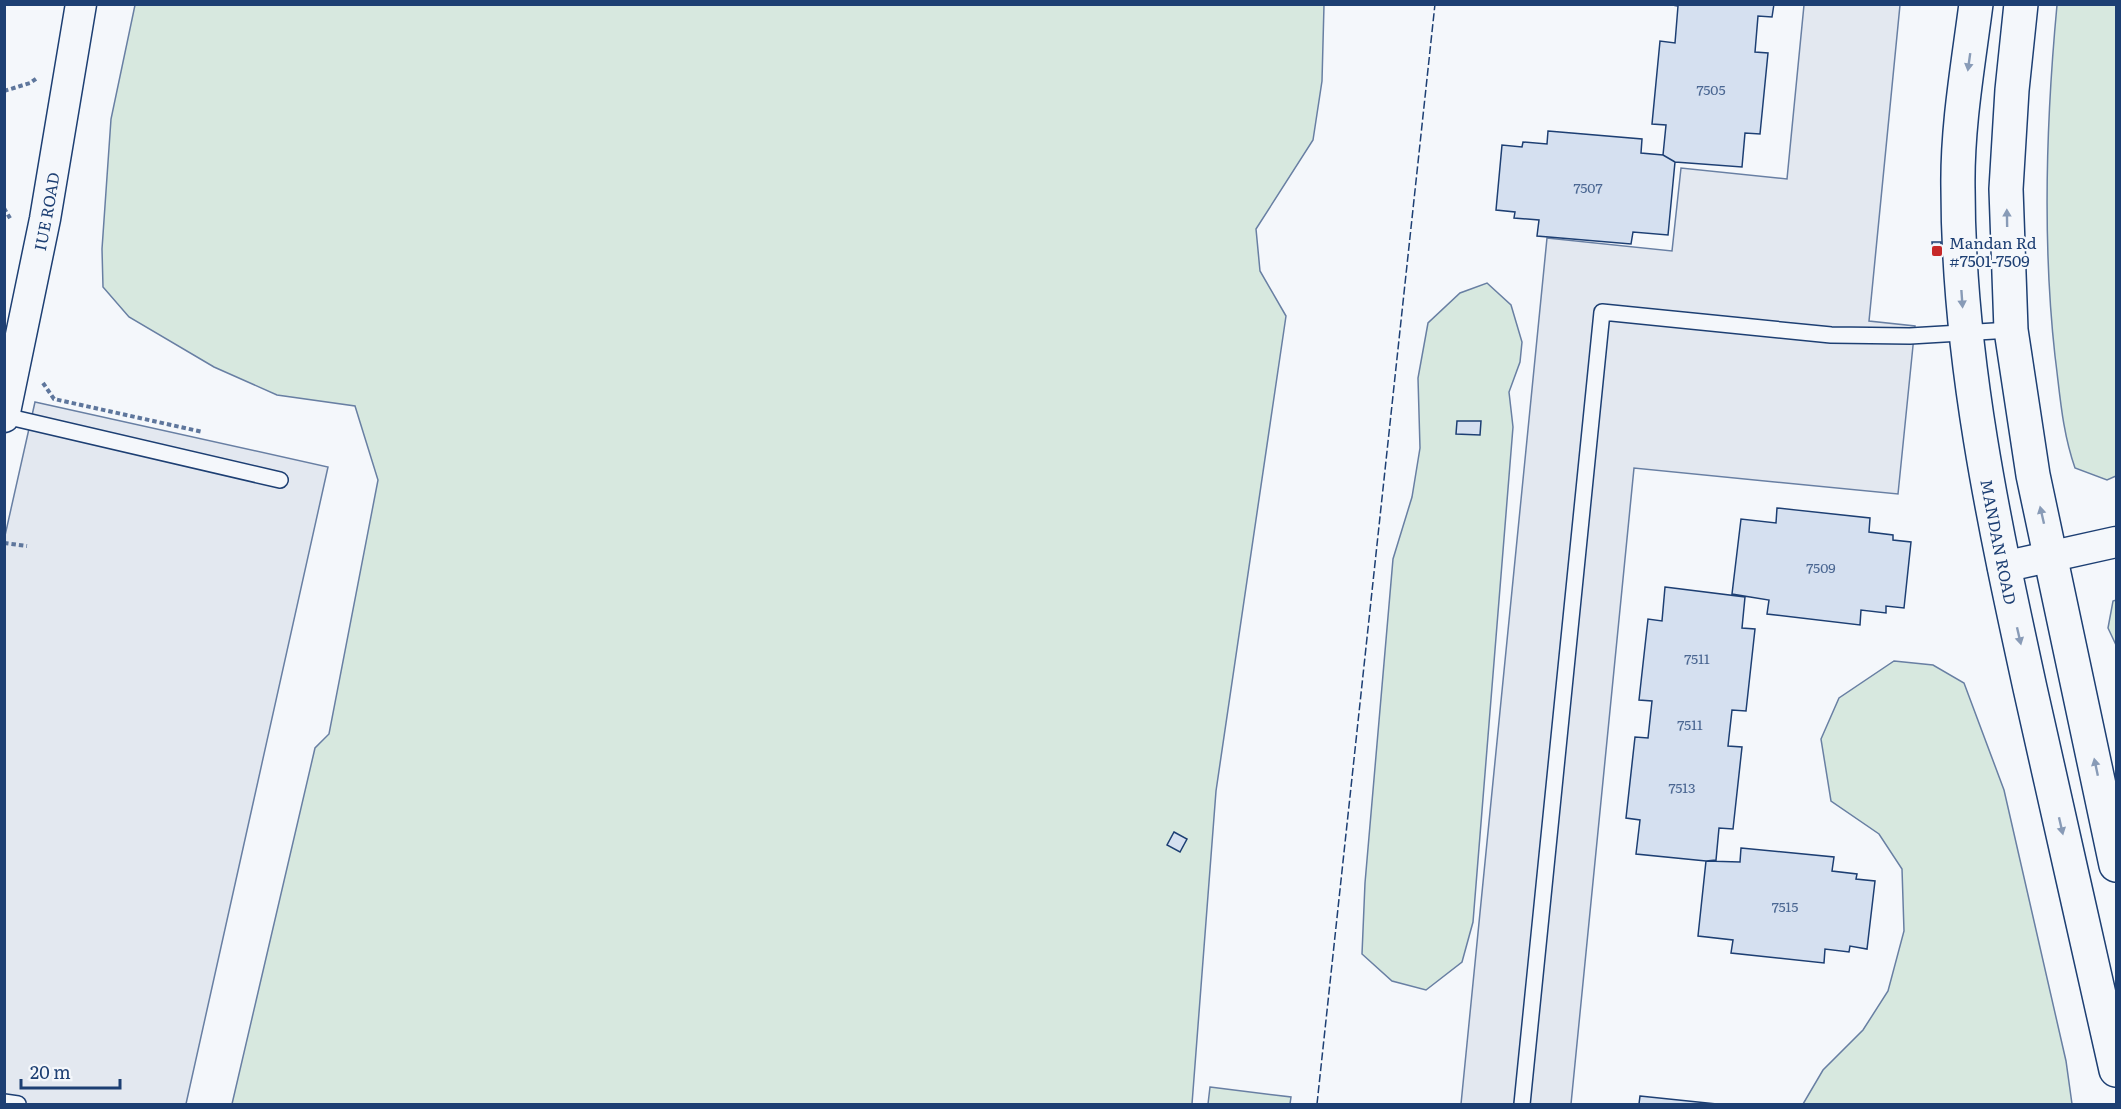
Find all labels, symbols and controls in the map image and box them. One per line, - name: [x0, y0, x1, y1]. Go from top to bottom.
- one-way arrow: [1964, 53, 1973, 72]
- house number: 7505: [1696, 79, 1726, 99]
- street label: IUE ROAD: [27, 170, 65, 253]
- house number: 7507: [1573, 177, 1603, 197]
- one-way arrow: [2002, 208, 2012, 227]
- place label: Mandan Rd #7501-7509: [1949, 230, 2037, 272]
- marker: Mandan Rd #7501-7509: [1930, 244, 1944, 258]
- one-way arrow: [1958, 289, 1967, 308]
- street label: MANDAN ROAD: [1975, 477, 2024, 607]
- one-way arrow: [2036, 506, 2046, 524]
- house number: 7509: [1806, 557, 1836, 577]
- one-way arrow: [2015, 626, 2024, 645]
- house number: 7511: [1684, 648, 1710, 668]
- house number: 7511: [1677, 714, 1703, 734]
- one-way arrow: [2091, 757, 2100, 776]
- house number: 7513: [1668, 777, 1696, 797]
- one-way arrow: [2057, 817, 2067, 835]
- house number: 7515: [1772, 896, 1798, 916]
- scale bar: [21, 1052, 120, 1090]
- text: 20 m: [30, 1058, 71, 1085]

